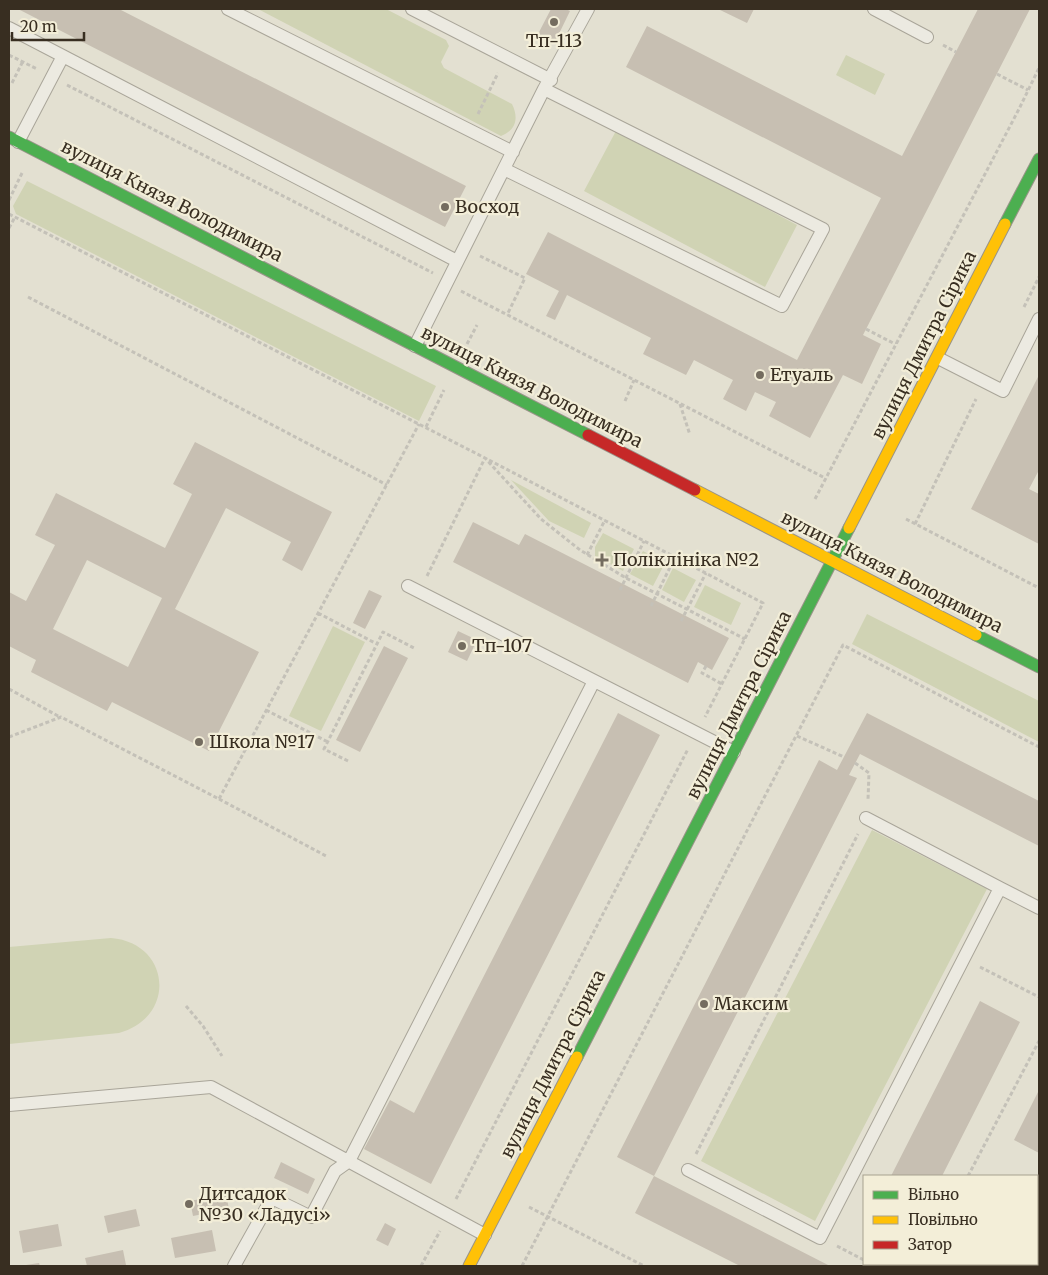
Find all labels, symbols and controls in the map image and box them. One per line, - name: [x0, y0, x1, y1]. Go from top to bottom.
- scale bar: [12, 10, 85, 42]
- marker: Тп-113: [548, 16, 560, 28]
- text: 20 m: [20, 17, 57, 36]
- place label: Тп-113: [526, 29, 582, 52]
- street label: вулиця Князя Володимира: [58, 135, 287, 267]
- place label: Восход: [455, 195, 519, 218]
- marker: Восход: [439, 201, 451, 213]
- street label: вулиця Дмитра Сірика: [866, 247, 981, 443]
- street label: вулиця Князя Володимира: [418, 321, 647, 453]
- place label: Етуаль: [770, 363, 833, 386]
- marker: Етуаль: [754, 369, 766, 381]
- street label: вулиця Князя Володимира: [778, 506, 1007, 638]
- place label: Поліклініка №2: [613, 548, 759, 571]
- marker: Поліклініка №2: [595, 553, 609, 567]
- street label: вулиця Дмитра Сірика: [681, 607, 796, 803]
- place label: Тп-107: [472, 634, 532, 657]
- marker: Тп-107: [456, 640, 468, 652]
- place label: Школа №17: [209, 730, 315, 753]
- marker: Школа №17: [193, 736, 205, 748]
- street label: вулиця Дмитра Сірика: [495, 966, 610, 1162]
- place label: Максим: [714, 992, 789, 1015]
- marker: Максим: [698, 998, 710, 1010]
- legend: [863, 1175, 1038, 1265]
- place label: Дитсадок №30 «Ладусі»: [199, 1182, 331, 1226]
- text: Вільно: [908, 1185, 959, 1204]
- marker: Дитсадок №30 «Ладусі»: [183, 1198, 195, 1210]
- text: Повільно: [908, 1210, 978, 1229]
- text: Затор: [908, 1235, 952, 1254]

